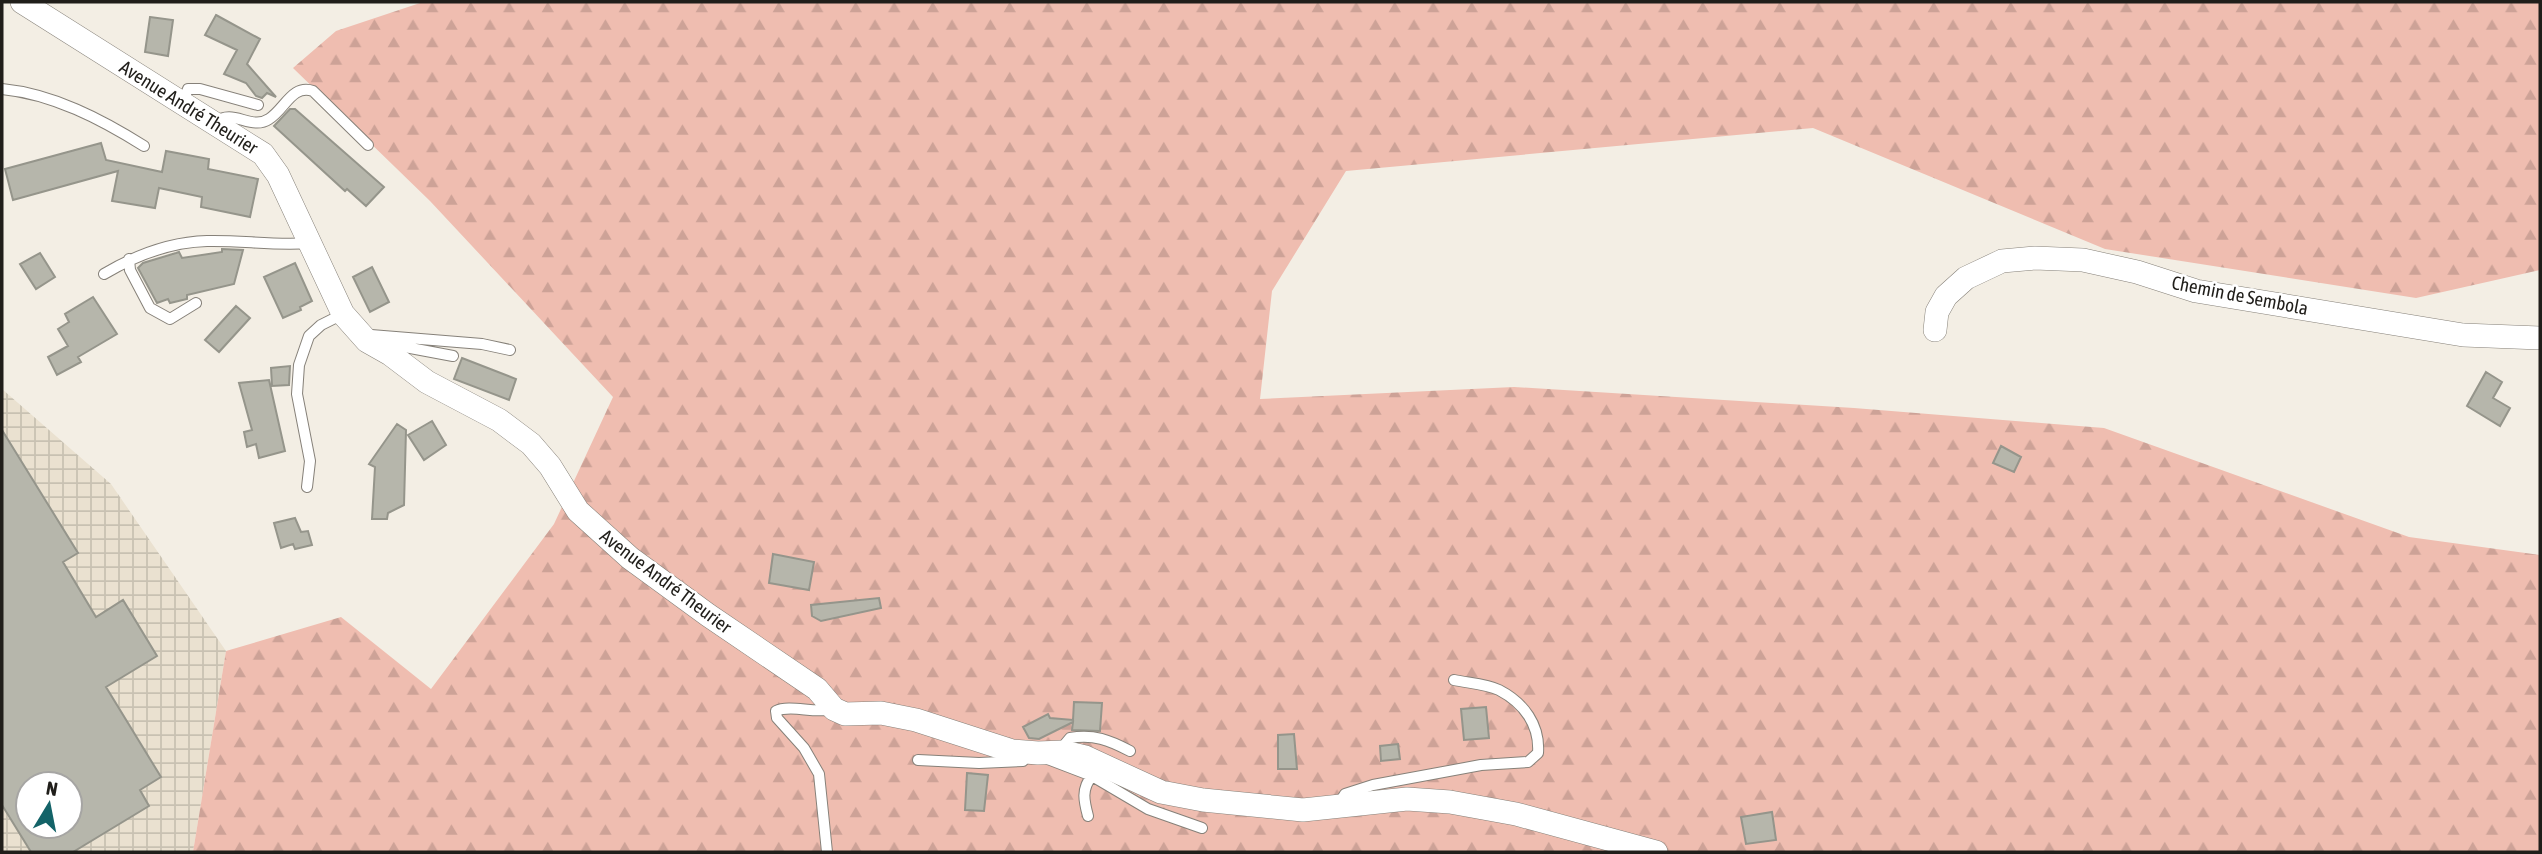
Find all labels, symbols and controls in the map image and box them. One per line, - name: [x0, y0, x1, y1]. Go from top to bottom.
- street label: Avenue André Theurier: [116, 56, 262, 159]
- street label: Chemin de Sembola: [2170, 271, 2310, 319]
- street label: Avenue André Theurier: [596, 524, 736, 638]
- north arrow: [14, 770, 84, 840]
- text: N: [45, 776, 59, 800]

